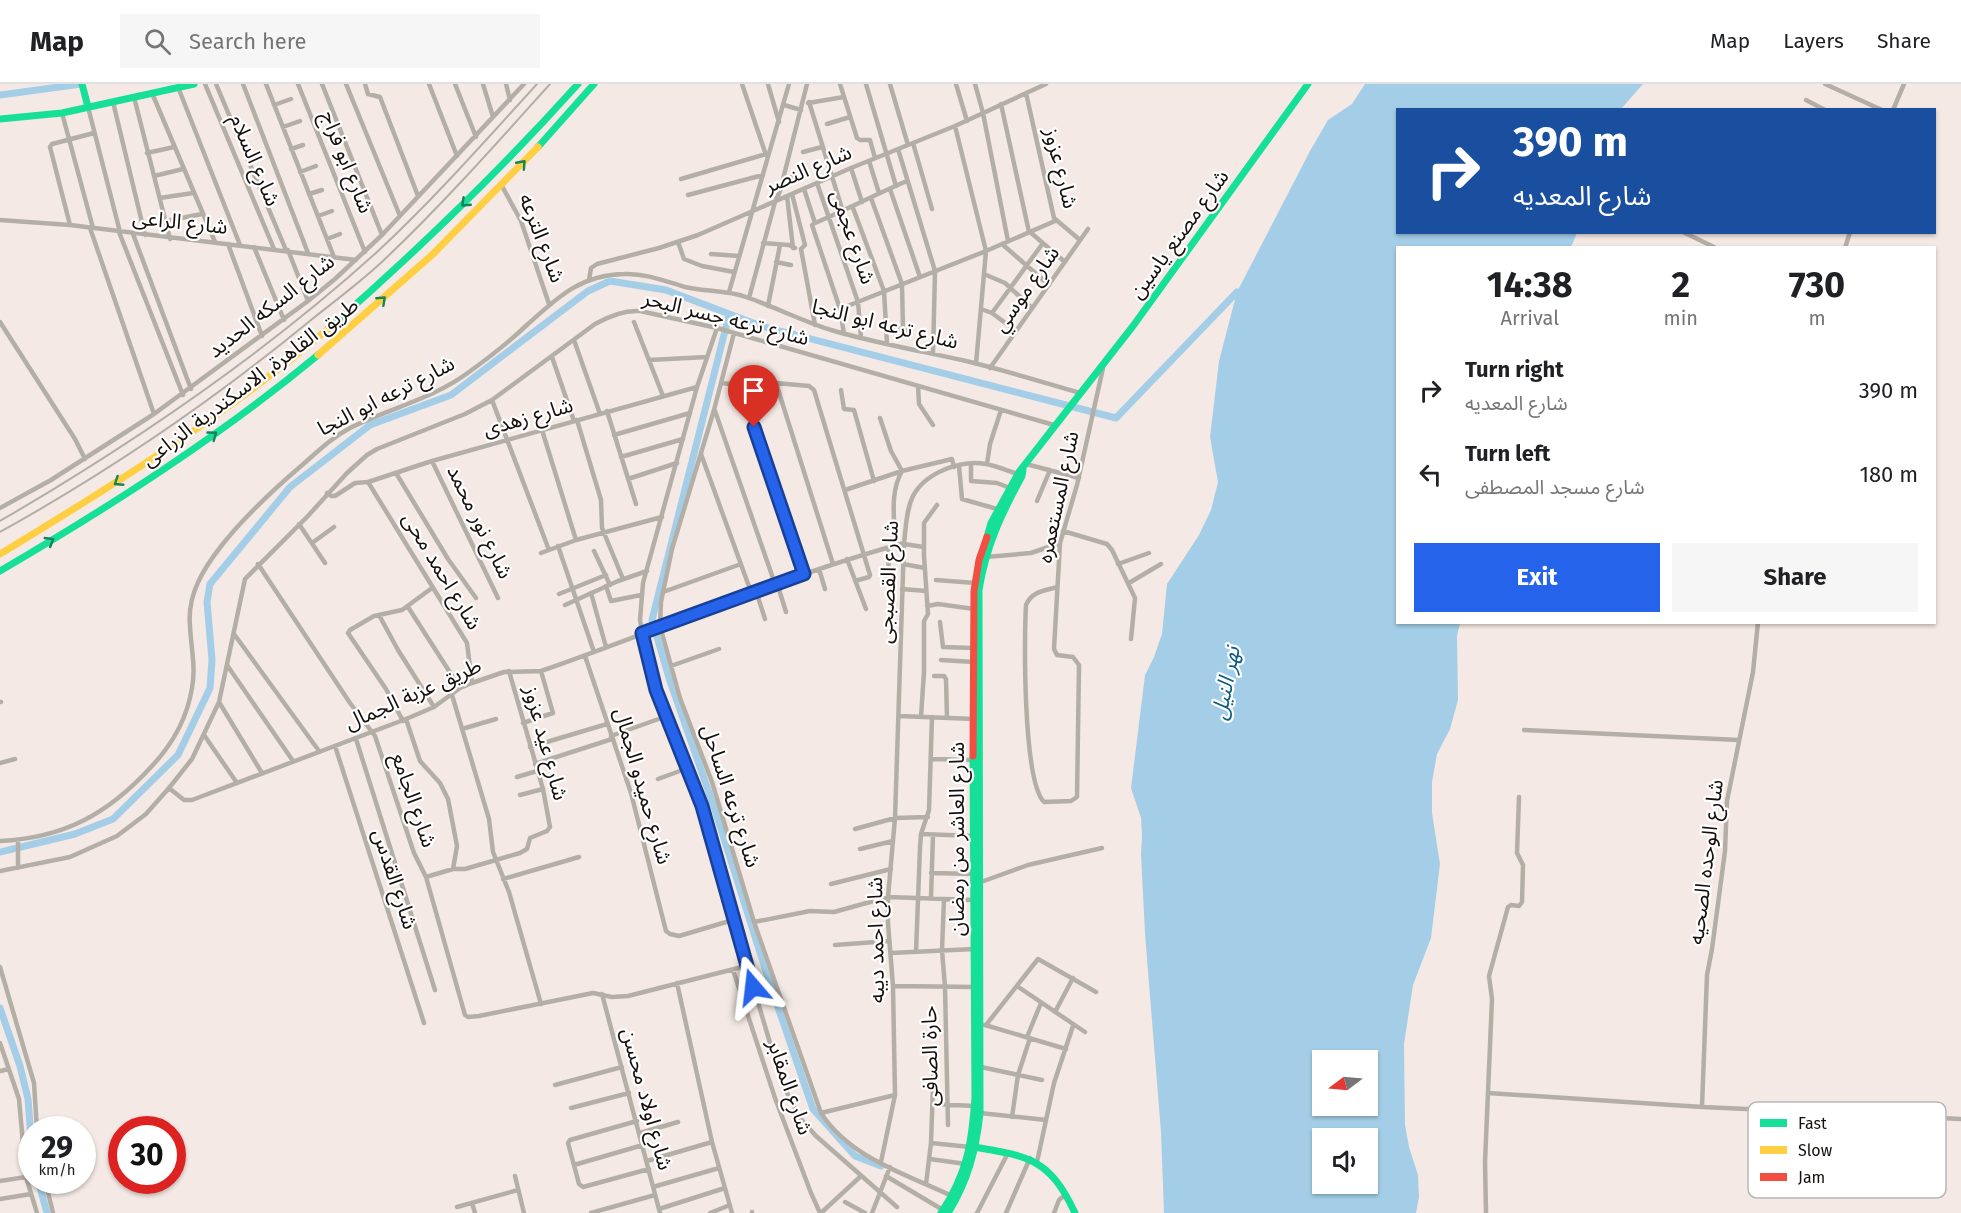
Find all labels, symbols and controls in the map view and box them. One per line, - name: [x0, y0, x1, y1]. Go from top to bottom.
- search box: [120, 14, 540, 68]
- text: Map: [30, 25, 84, 58]
- icon: search: [141, 25, 174, 58]
- text: Search here: [189, 28, 307, 55]
- text: Map: [1710, 28, 1750, 54]
- text: Layers: [1783, 28, 1844, 54]
- text: Share: [1877, 28, 1931, 54]
- street label: شارع ابو فراج: [313, 107, 379, 218]
- street label: شارع السلام: [221, 110, 286, 211]
- text: 390 m: [1513, 117, 1628, 167]
- street label: شارع عزوز: [1036, 124, 1084, 212]
- icon: right: [1414, 132, 1492, 210]
- street label: شارع النصر: [759, 139, 856, 201]
- one-way arrow: [515, 160, 526, 171]
- street label: شارع مصنع ياسين: [1123, 164, 1236, 305]
- text: شارع المعديه: [1513, 180, 1651, 212]
- street label: شارع عجمى: [823, 186, 881, 288]
- street label: شارع الترعه: [511, 190, 571, 287]
- one-way arrow: [462, 195, 473, 206]
- street label: شارع الراعى: [131, 204, 229, 242]
- street label: شارع موسي: [987, 241, 1067, 339]
- street label: شارع السكه الحديد: [202, 248, 341, 365]
- text: 14:38: [1487, 263, 1573, 307]
- text: 2: [1671, 263, 1690, 307]
- text: 730: [1789, 263, 1845, 307]
- street label: شارع ترعه جسر البحر: [639, 285, 812, 353]
- street label: طريق القاهرة, الاسكندرية الزراعى: [136, 292, 364, 472]
- street label: شارع ترعه ابو النجا: [809, 293, 961, 357]
- one-way arrow: [375, 297, 386, 308]
- text: Arrival: [1500, 306, 1559, 330]
- text: min: [1664, 306, 1698, 330]
- text: m: [1808, 306, 1826, 330]
- street label: شارع ترعه ابو النجا: [313, 350, 460, 443]
- text: Turn right: [1465, 356, 1564, 383]
- pin: [728, 365, 779, 427]
- icon: arrive: [737, 374, 770, 407]
- icon: right: [1414, 374, 1447, 407]
- text: 390 m: [1859, 377, 1918, 404]
- text: شارع المعديه: [1465, 391, 1568, 415]
- street label: شارع زهدى: [480, 392, 577, 444]
- street label: شارع المستعمره: [1031, 429, 1087, 566]
- one-way arrow: [207, 431, 218, 442]
- text: Turn left: [1465, 440, 1550, 467]
- icon: left: [1414, 458, 1447, 491]
- street label: شارع نور محمد: [440, 461, 519, 584]
- text: 180 m: [1859, 461, 1918, 488]
- one-way arrow: [114, 475, 125, 486]
- text: شارع مسجد المصطفى: [1465, 475, 1645, 499]
- street label: شارع احمد محى: [395, 507, 487, 636]
- street label: شارع القصبجى: [872, 520, 906, 644]
- one-way arrow: [44, 537, 54, 549]
- button: Exit: [1414, 543, 1660, 612]
- button: Share: [1672, 543, 1918, 612]
- water label: نهر النيل: [1205, 642, 1246, 722]
- street label: طريق عزبة الجمال: [341, 652, 485, 736]
- street label: شارع عيد عزوز: [516, 682, 574, 804]
- street label: شارع حميدو الجمال: [606, 705, 678, 868]
- street label: شارع ترعه الساحل: [694, 721, 766, 871]
- street label: شارع العاشر من رمضان: [944, 742, 972, 936]
- street label: شارع الجامع: [384, 749, 442, 852]
- street label: شارع الوحده الصحيه: [1683, 778, 1731, 946]
- street label: شارع القدس: [365, 826, 423, 933]
- street label: شارع احمد ديبه: [862, 877, 892, 1003]
- position arrow: [721, 955, 785, 1019]
- street label: حارة الصافى: [916, 1005, 944, 1107]
- street label: شارع اولاد محسن: [614, 1025, 678, 1174]
- street label: شارع المقابر: [759, 1035, 818, 1139]
- north arrow: [1312, 1050, 1378, 1116]
- map controls: [1312, 1050, 1378, 1194]
- legend: [1748, 1102, 1946, 1198]
- text: Fast: [1798, 1114, 1827, 1133]
- speed limit sign: 30: [108, 1116, 186, 1194]
- button: sound: [1312, 1128, 1378, 1194]
- text: 29: [41, 1130, 73, 1166]
- text: Slow: [1798, 1141, 1833, 1160]
- text: km/h: [38, 1161, 76, 1179]
- text: Jam: [1798, 1168, 1825, 1187]

